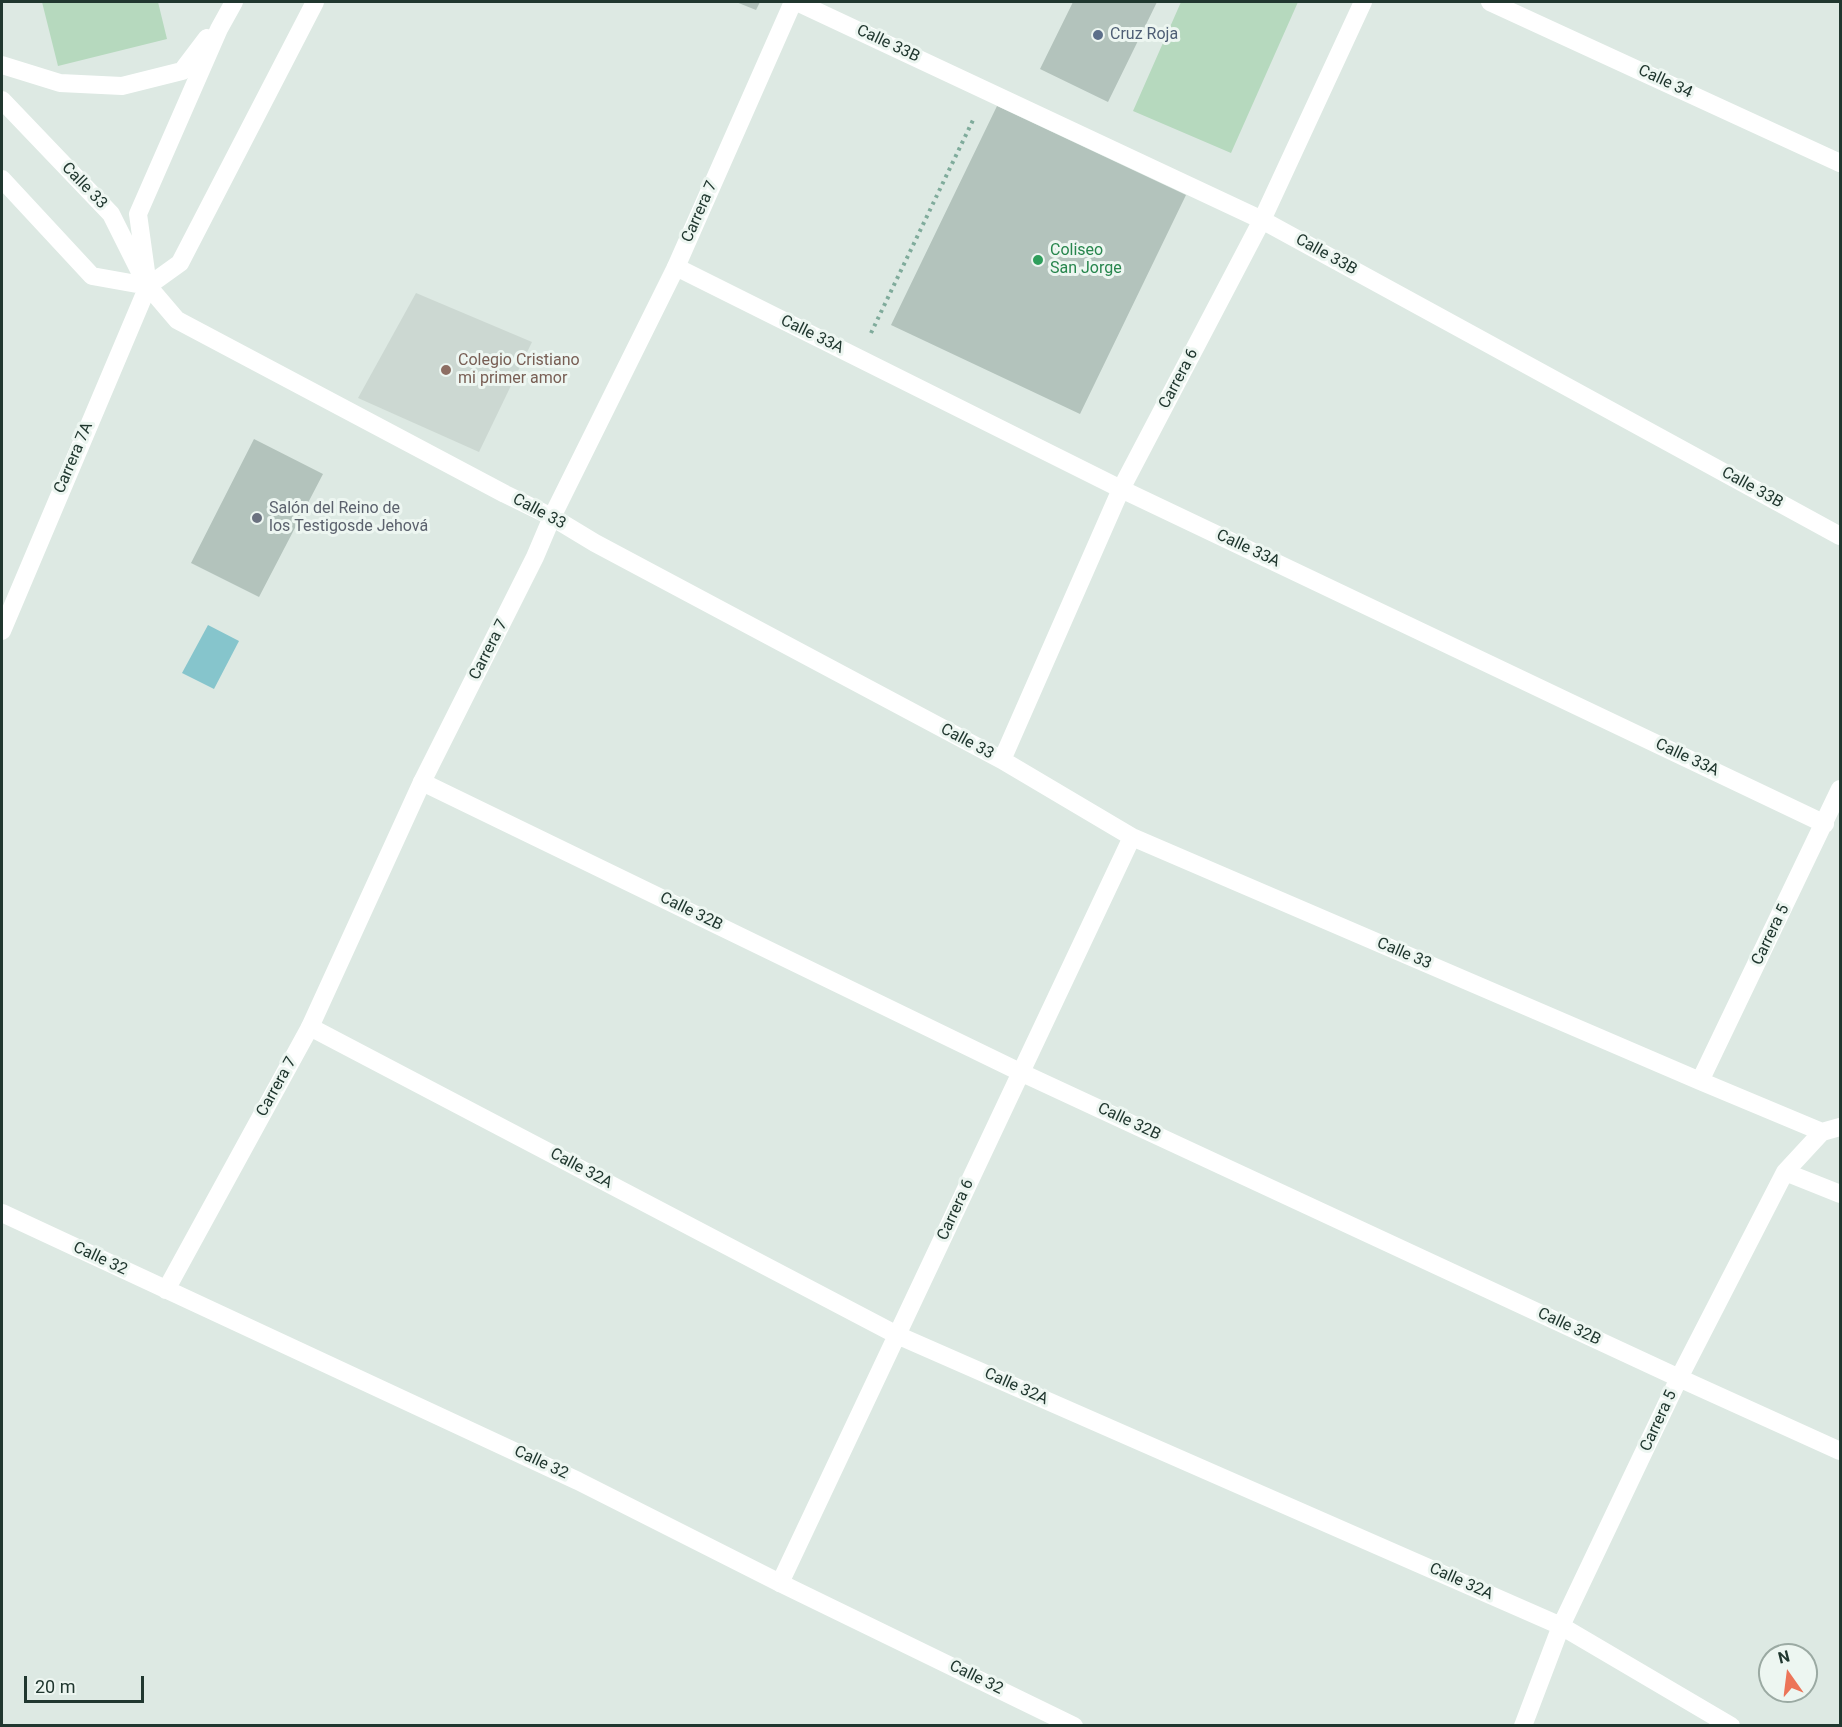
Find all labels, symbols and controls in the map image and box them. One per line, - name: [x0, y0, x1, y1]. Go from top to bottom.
- street label: Calle 33B: [853, 21, 923, 67]
- place label: Cruz Roja: [1110, 25, 1178, 45]
- marker: Cruz Roja: [1091, 28, 1105, 42]
- street label: Calle 34: [1635, 61, 1695, 103]
- street label: Calle 33: [57, 159, 111, 213]
- street label: Carrera 7: [678, 178, 722, 246]
- street label: Calle 33B: [1292, 230, 1360, 280]
- place label: Coliseo San Jorge: [1050, 241, 1122, 279]
- marker: Coliseo San Jorge: [1031, 253, 1045, 267]
- street label: Calle 33A: [777, 312, 847, 358]
- street label: Carrera 6: [1155, 346, 1203, 412]
- place label: Colegio Cristiano mi primer amor: [458, 351, 580, 389]
- marker: Colegio Cristiano mi primer amor: [439, 363, 453, 377]
- street label: Carrera 7A: [50, 419, 98, 497]
- street label: Calle 33B: [1718, 463, 1786, 513]
- street label: Calle 33: [509, 490, 569, 534]
- place label: Salón del Reino de los Testigosde Jehová: [269, 499, 428, 537]
- marker: Salón del Reino de los Testigosde Jehová: [250, 511, 264, 525]
- street label: Calle 33A: [1213, 526, 1283, 572]
- street label: Carrera 7: [466, 617, 512, 683]
- street label: Calle 33: [937, 720, 997, 764]
- street label: Calle 33A: [1652, 735, 1722, 781]
- street label: Calle 32B: [657, 889, 725, 935]
- street label: Carrera 5: [1748, 902, 1794, 968]
- street label: Calle 33: [1374, 934, 1434, 974]
- street label: Carrera 7: [253, 1054, 301, 1120]
- street label: Calle 32B: [1094, 1099, 1164, 1145]
- street label: Calle 32A: [547, 1145, 615, 1193]
- street label: Carrera 6: [934, 1176, 978, 1244]
- street label: Calle 32: [70, 1238, 130, 1280]
- street label: Calle 32B: [1534, 1304, 1604, 1350]
- street label: Calle 32A: [981, 1364, 1051, 1410]
- street label: Carrera 5: [1637, 1387, 1681, 1455]
- street label: Calle 32: [511, 1442, 571, 1484]
- street label: Calle 32A: [1426, 1559, 1496, 1605]
- north arrow: [1758, 1643, 1818, 1703]
- text: N: [1776, 1646, 1792, 1668]
- street label: Calle 32: [946, 1657, 1006, 1699]
- scale bar: [27, 1664, 147, 1702]
- text: 20 m: [35, 1676, 75, 1697]

